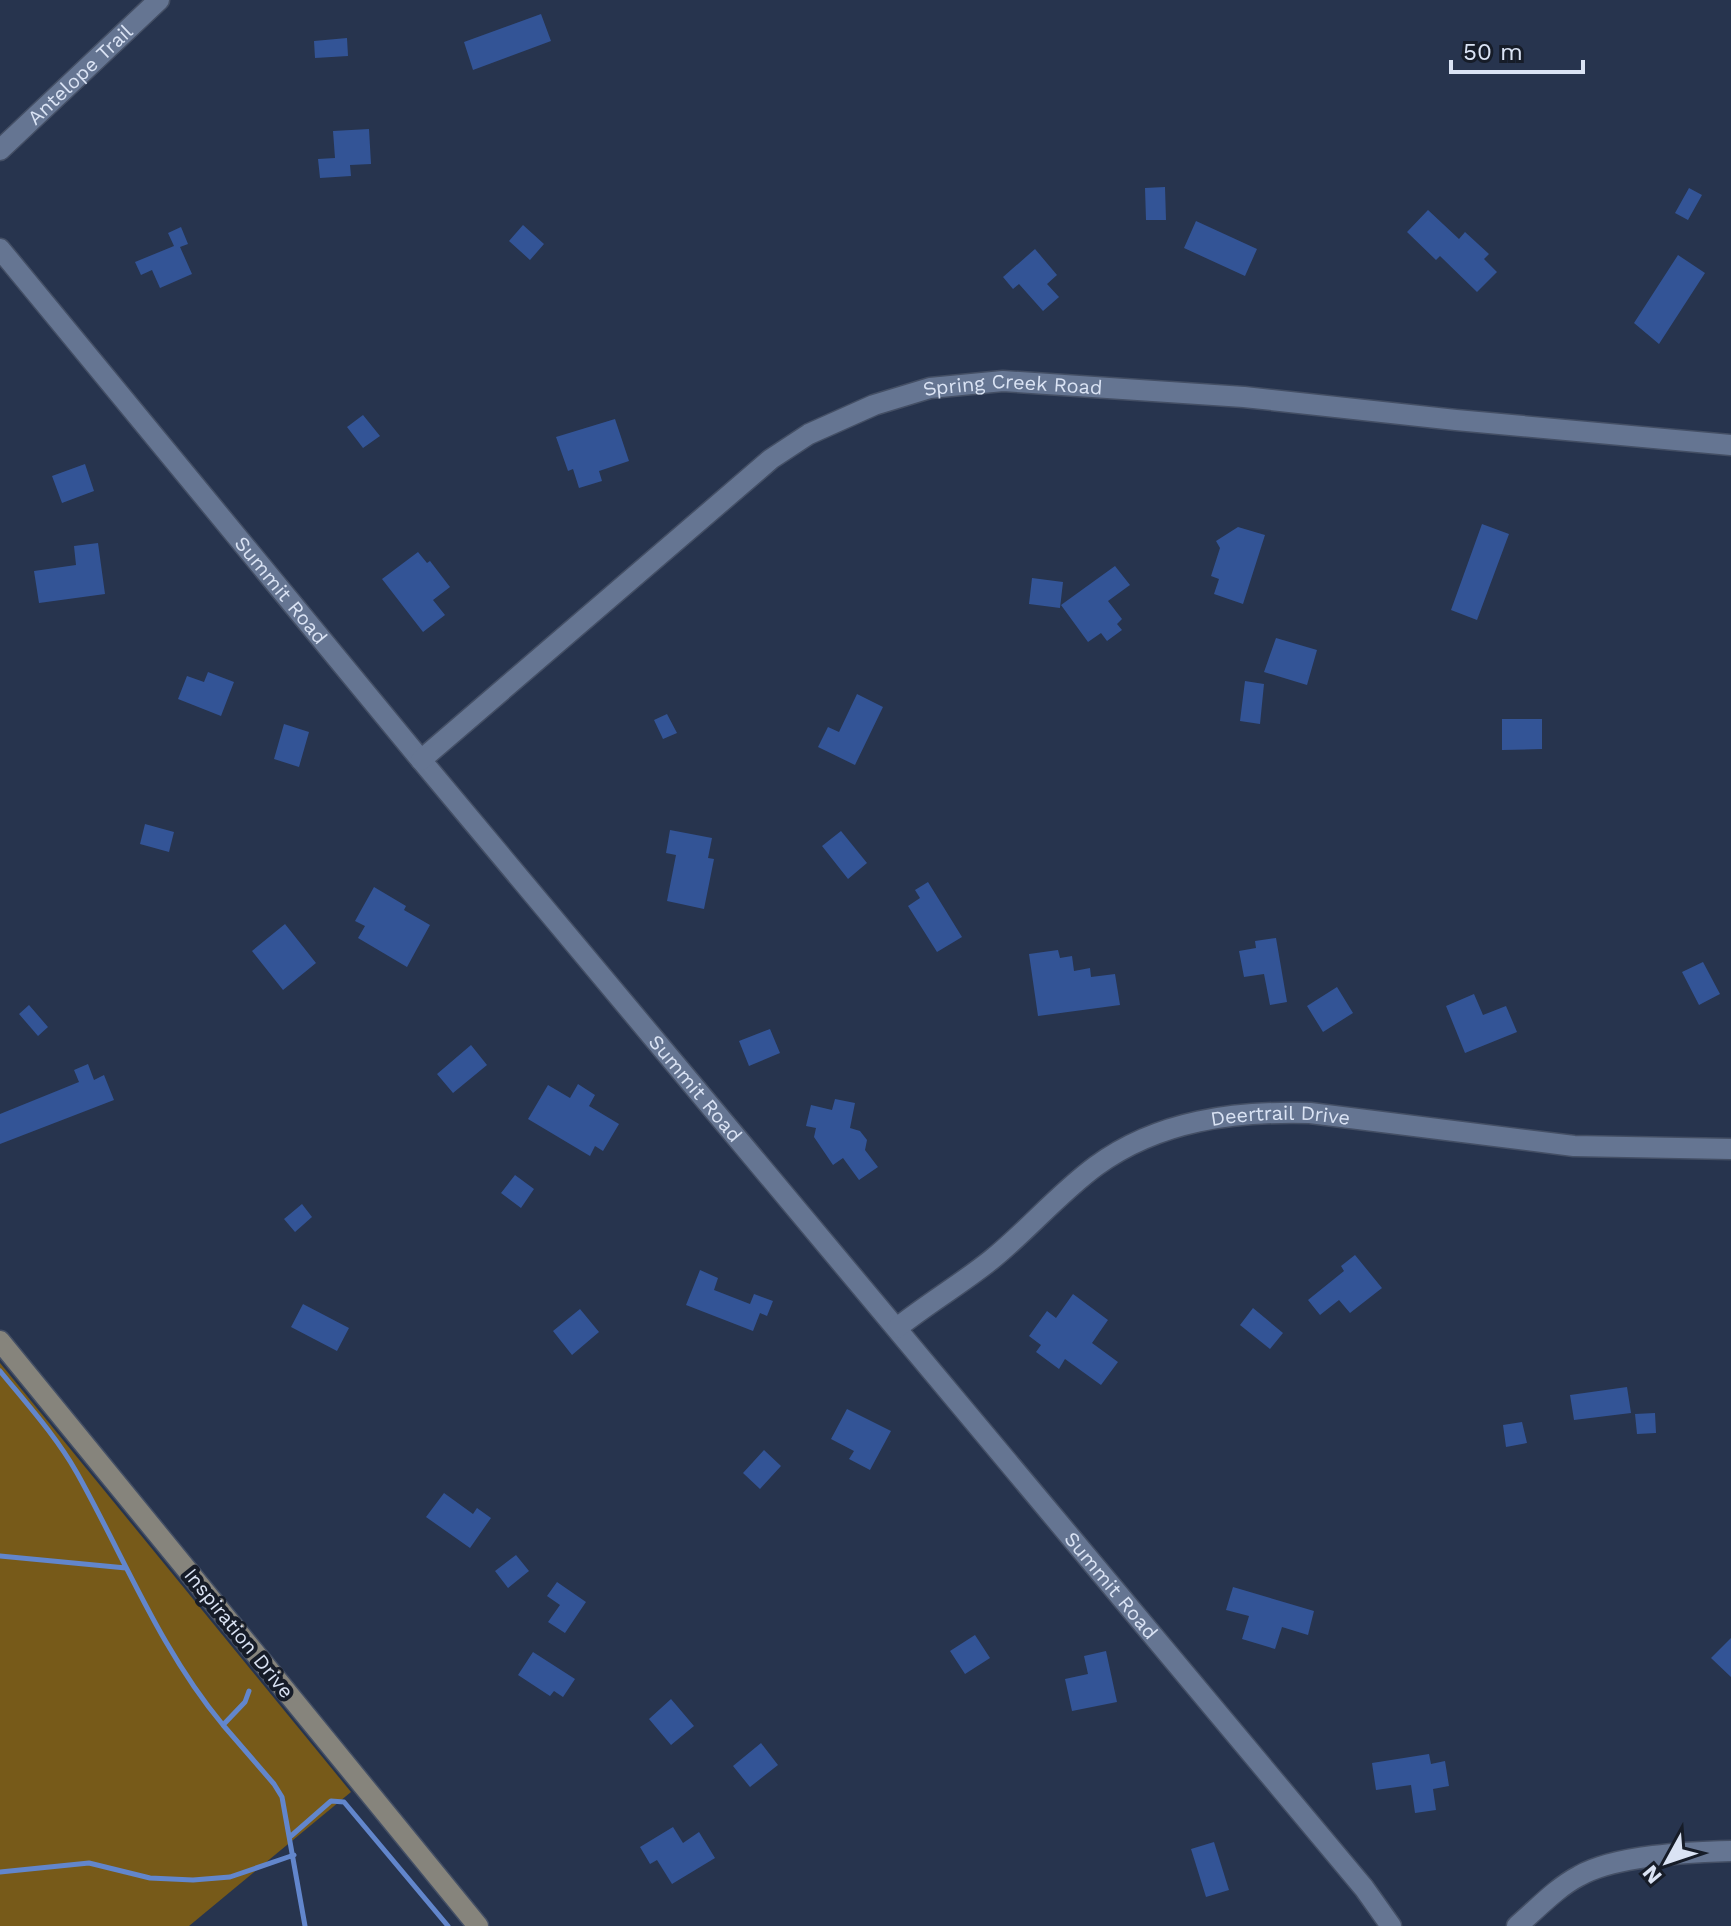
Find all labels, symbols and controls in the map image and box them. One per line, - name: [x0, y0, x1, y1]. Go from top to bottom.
- street label: Antelope Trail: [23, 19, 137, 130]
- scale bar: [1451, 24, 1583, 74]
- text: 50 m: [1463, 38, 1523, 66]
- street label: Spring Creek Road: [920, 369, 1103, 401]
- street label: Summit Road: [230, 531, 332, 649]
- street label: Summit Road: [644, 1030, 747, 1147]
- street label: Deertrail Drive: [1209, 1101, 1352, 1131]
- street label: Summit Road: [1059, 1527, 1163, 1644]
- street label: Inspiration Drive: [179, 1563, 299, 1703]
- north arrow: [1627, 1822, 1707, 1902]
- text: N: [1637, 1860, 1667, 1889]

